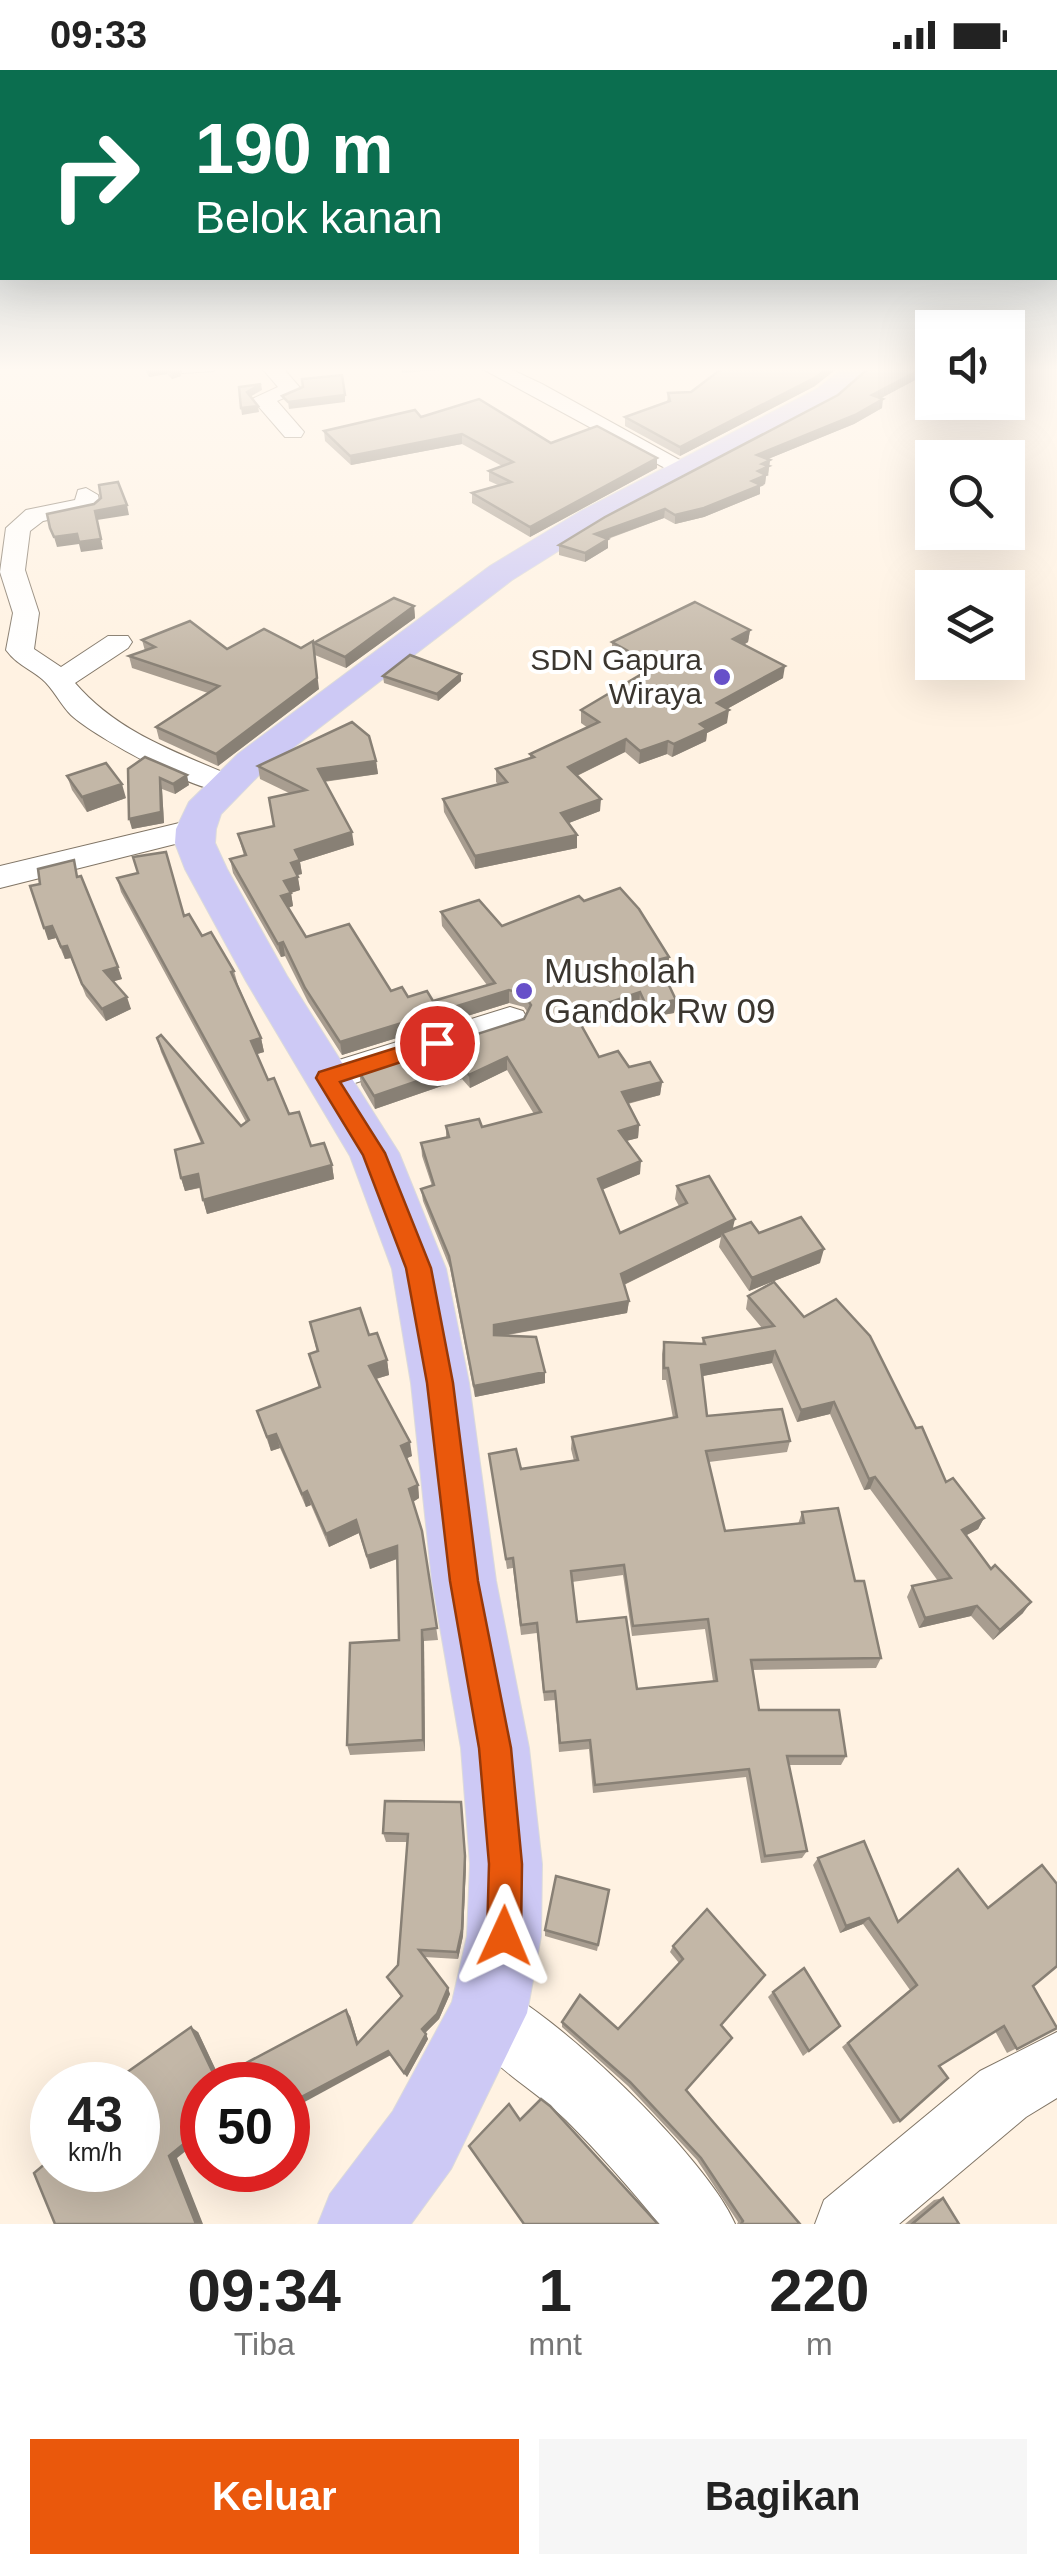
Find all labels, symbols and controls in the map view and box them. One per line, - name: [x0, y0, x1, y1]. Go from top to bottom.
- text: 09:33: [50, 14, 147, 56]
- icon: right: [30, 110, 160, 240]
- text: 190 m: [195, 110, 393, 188]
- text: Belok kanan: [195, 192, 443, 243]
- map controls: [915, 310, 1025, 680]
- button: sound: [915, 310, 1025, 420]
- button: search: [915, 440, 1025, 550]
- button: layers: [915, 570, 1025, 680]
- place label: SDN Gapura Wiraya: [530, 643, 702, 710]
- marker: SDN Gapura Wiraya: [711, 666, 733, 688]
- place label: Musholah Gandok Rw 09: [544, 951, 776, 1030]
- marker: Musholah Gandok Rw 09: [513, 980, 535, 1002]
- pin: [395, 1001, 480, 1086]
- icon: arrive: [410, 1016, 465, 1071]
- position arrow: [452, 1884, 556, 1988]
- speed limit sign: 50: [180, 2062, 310, 2192]
- text: 43: [67, 2087, 123, 2143]
- text: km/h: [68, 2138, 122, 2166]
- text: 09:34: [188, 2257, 341, 2324]
- text: 1: [538, 2257, 572, 2324]
- text: 220: [769, 2257, 869, 2324]
- text: Tiba: [234, 2326, 295, 2362]
- text: mnt: [529, 2326, 582, 2362]
- text: m: [806, 2326, 833, 2362]
- button: Keluar: [30, 2439, 519, 2554]
- button: Bagikan: [539, 2439, 1027, 2554]

